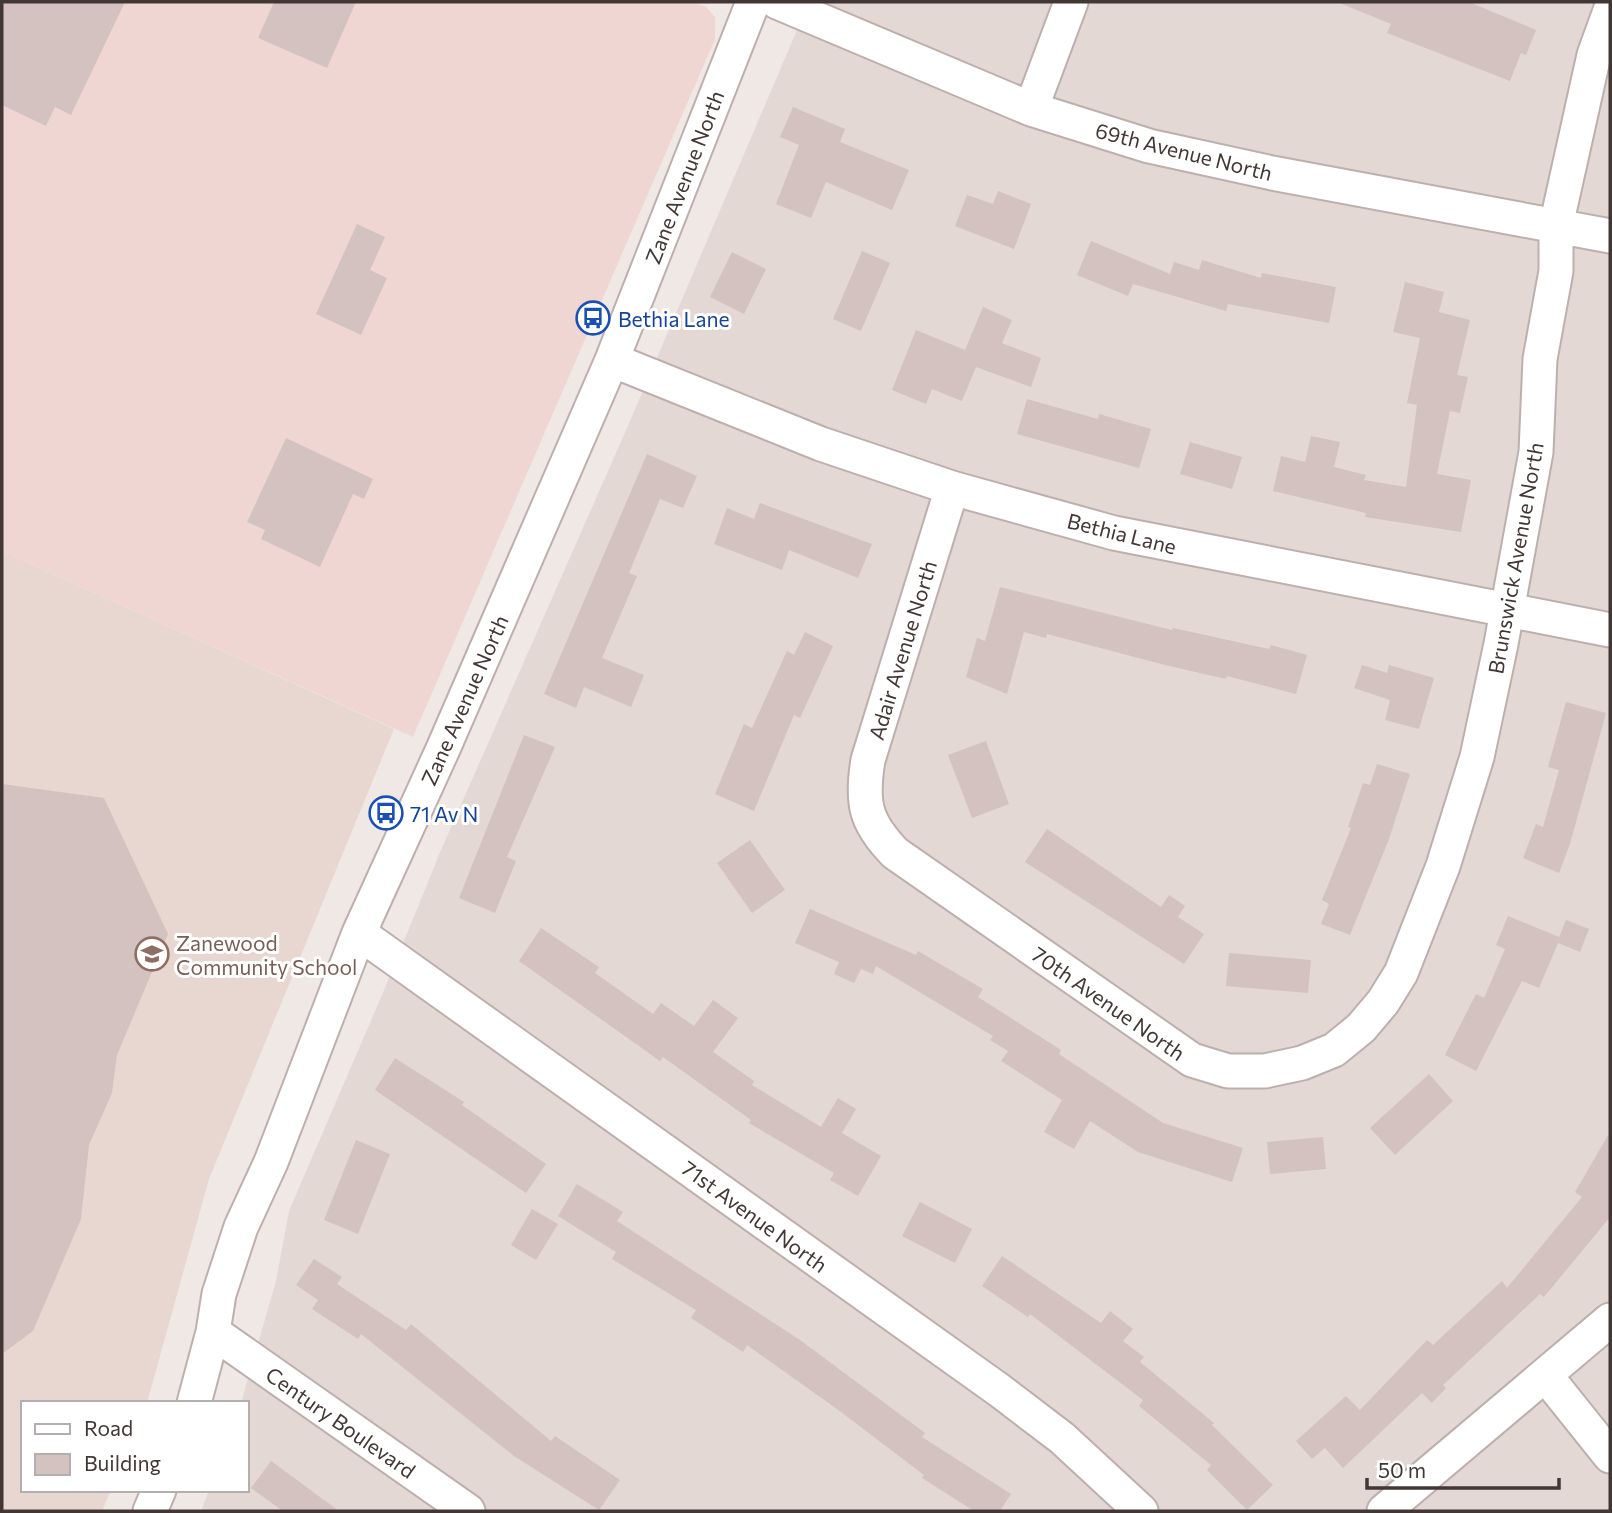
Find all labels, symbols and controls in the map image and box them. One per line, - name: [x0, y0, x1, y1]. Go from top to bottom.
- street label: Zane Avenue North: [639, 87, 729, 267]
- street label: 69th Avenue North: [1093, 117, 1275, 185]
- bus stop icon: Bethia Lane: [574, 299, 612, 337]
- place label: Bethia Lane: [618, 306, 730, 331]
- street label: Brunswick Avenue North: [1482, 440, 1548, 676]
- street label: Bethia Lane: [1065, 507, 1179, 559]
- street label: Adair Avenue North: [863, 557, 941, 743]
- street label: Zane Avenue North: [415, 611, 513, 789]
- bus stop icon: 71 Av N: [367, 794, 405, 832]
- place label: 71 Av N: [410, 801, 478, 826]
- place label: Zanewood Community School: [176, 930, 357, 979]
- school or university icon: Zanewood Community School: [133, 935, 171, 973]
- street label: 70th Avenue North: [1028, 941, 1190, 1065]
- street label: 71st Avenue North: [677, 1155, 833, 1277]
- street label: Century Boulevard: [261, 1361, 421, 1483]
- legend: [21, 1401, 248, 1492]
- text: Road: [84, 1415, 133, 1440]
- scale bar: [1367, 1446, 1560, 1490]
- text: Building: [84, 1450, 161, 1475]
- text: 50 m: [1378, 1457, 1426, 1482]

